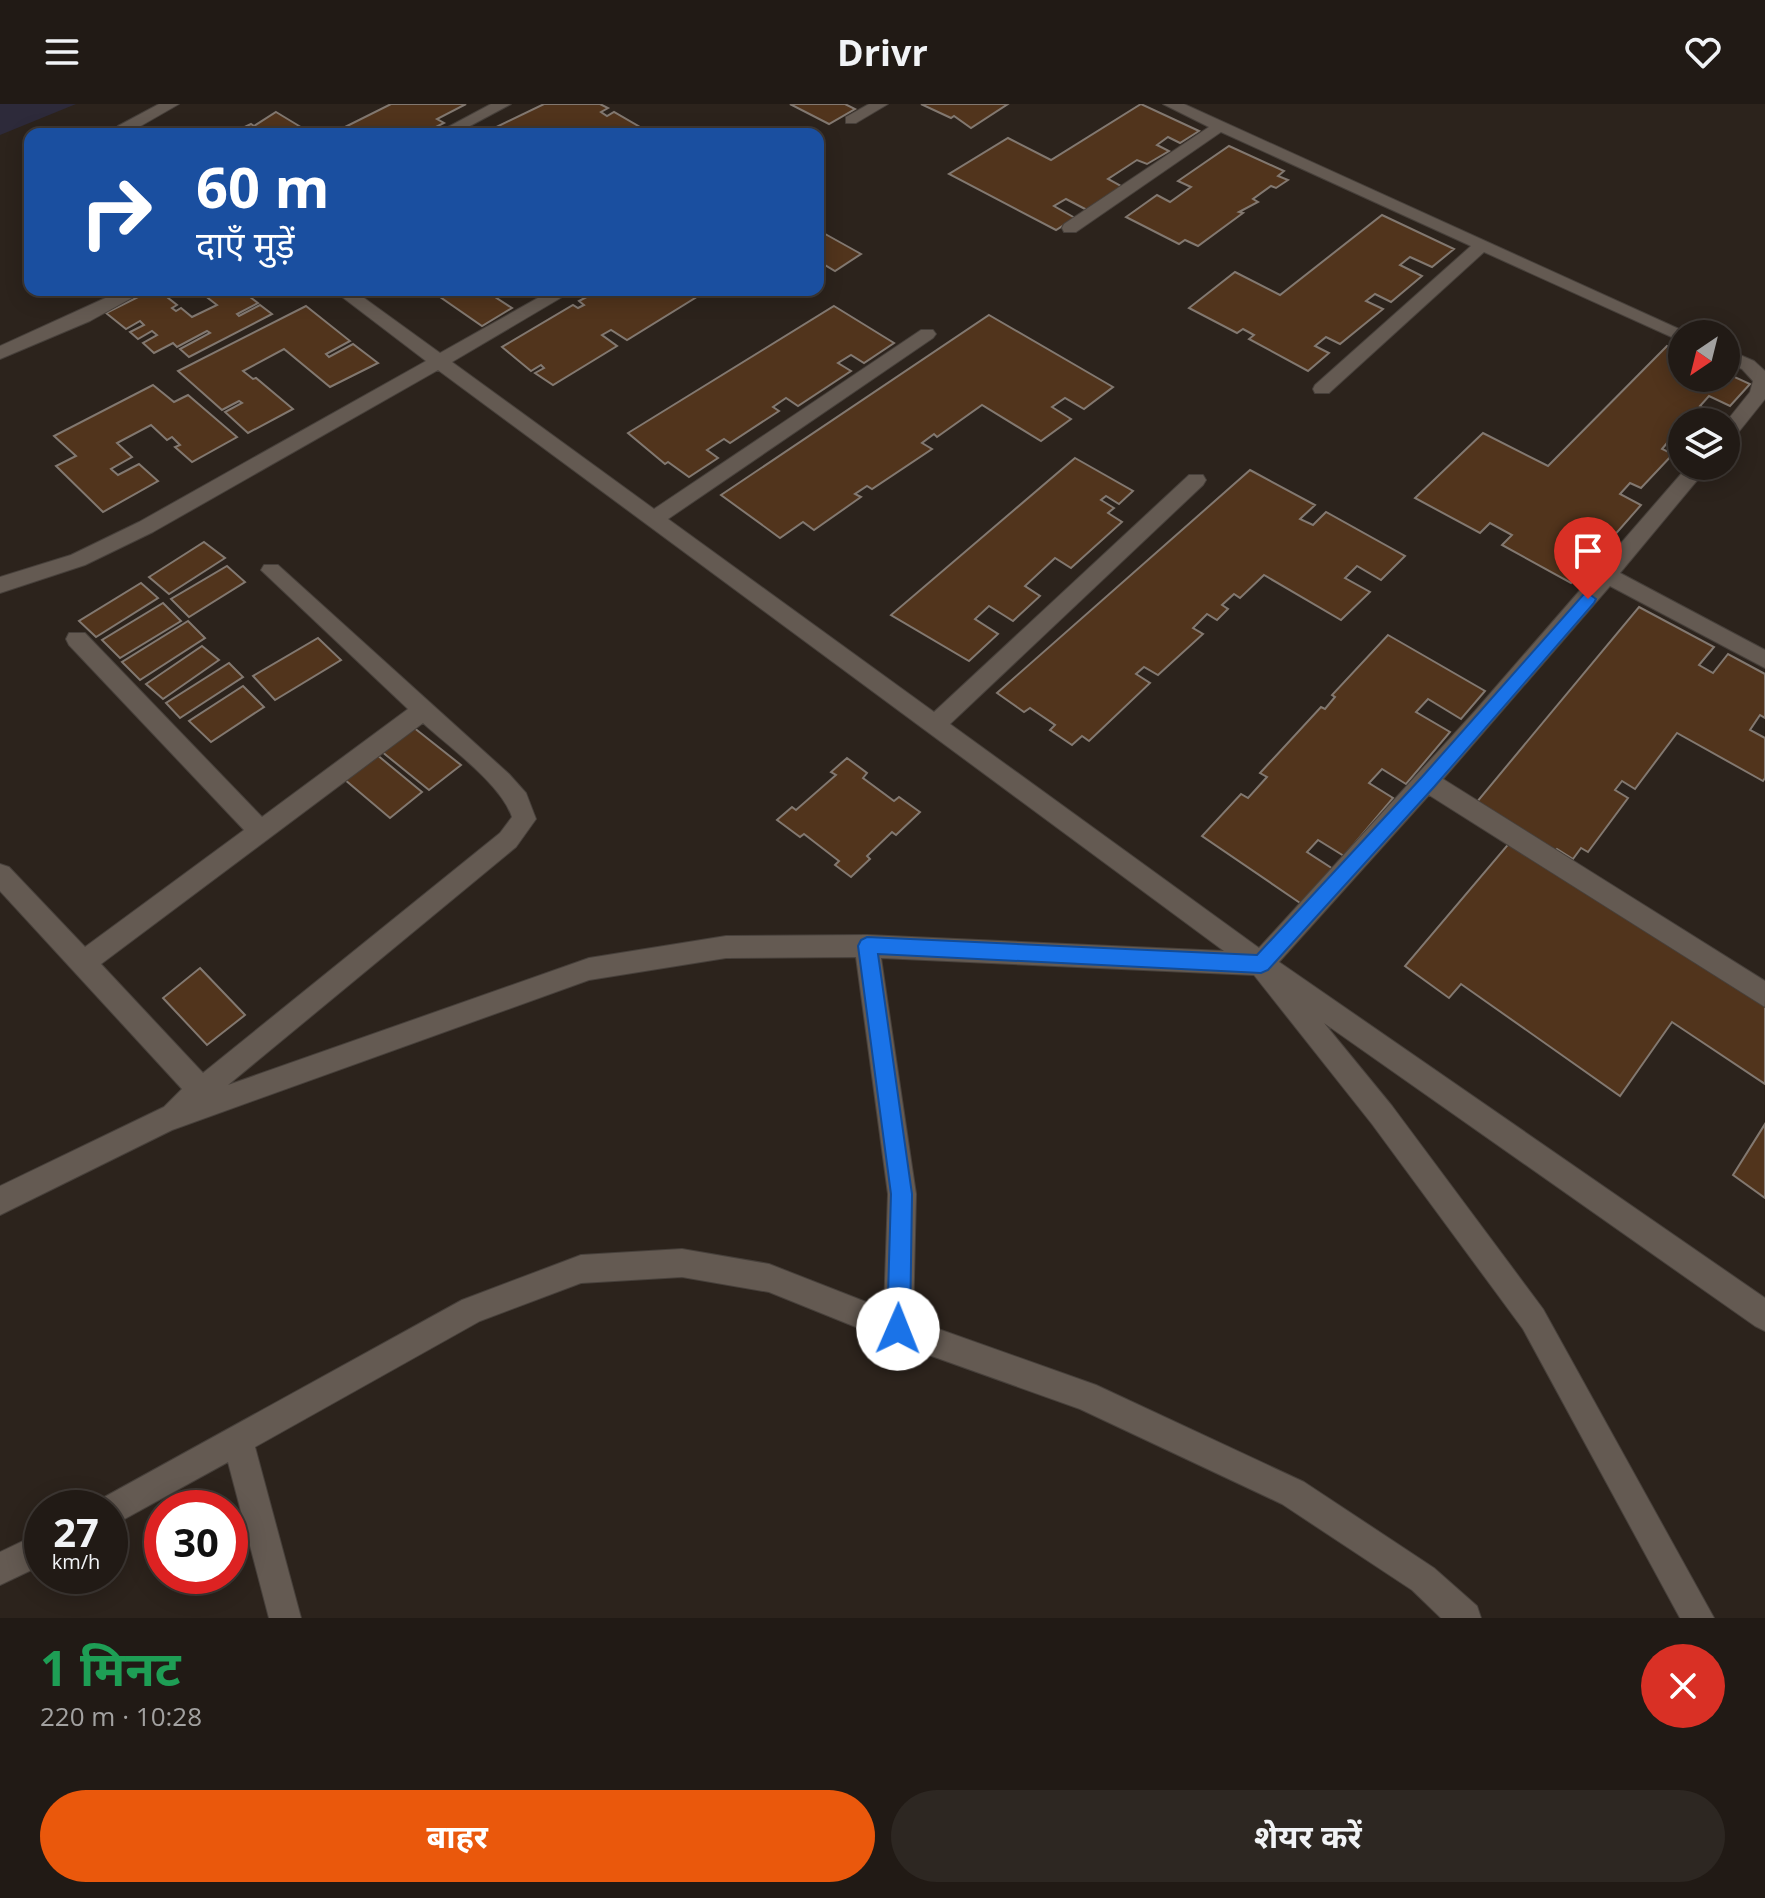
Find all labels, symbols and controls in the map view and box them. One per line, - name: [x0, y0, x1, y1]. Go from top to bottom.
- text: Drivr: [837, 28, 928, 77]
- icon: menu: [40, 30, 84, 74]
- icon: heart: [1681, 30, 1725, 74]
- text: 60 m: [196, 148, 330, 224]
- icon: right: [64, 160, 168, 264]
- text: दाएँ मुड़ें: [196, 220, 295, 269]
- north arrow: [1668, 320, 1740, 392]
- map controls: [1668, 320, 1740, 480]
- button: layers: [1668, 408, 1740, 480]
- pin: [1554, 517, 1622, 599]
- icon: arrive: [1566, 529, 1610, 573]
- position arrow: [856, 1287, 940, 1371]
- speed limit sign: 30: [144, 1490, 248, 1594]
- text: 27: [53, 1504, 99, 1559]
- text: km/h: [52, 1548, 100, 1575]
- text: 1 मिनट: [40, 1635, 181, 1700]
- button: close: [1641, 1644, 1725, 1728]
- text: 220 m · 10:28: [40, 1698, 202, 1734]
- button: बाहर: [40, 1790, 875, 1882]
- button: शेयर करें: [891, 1790, 1725, 1882]

